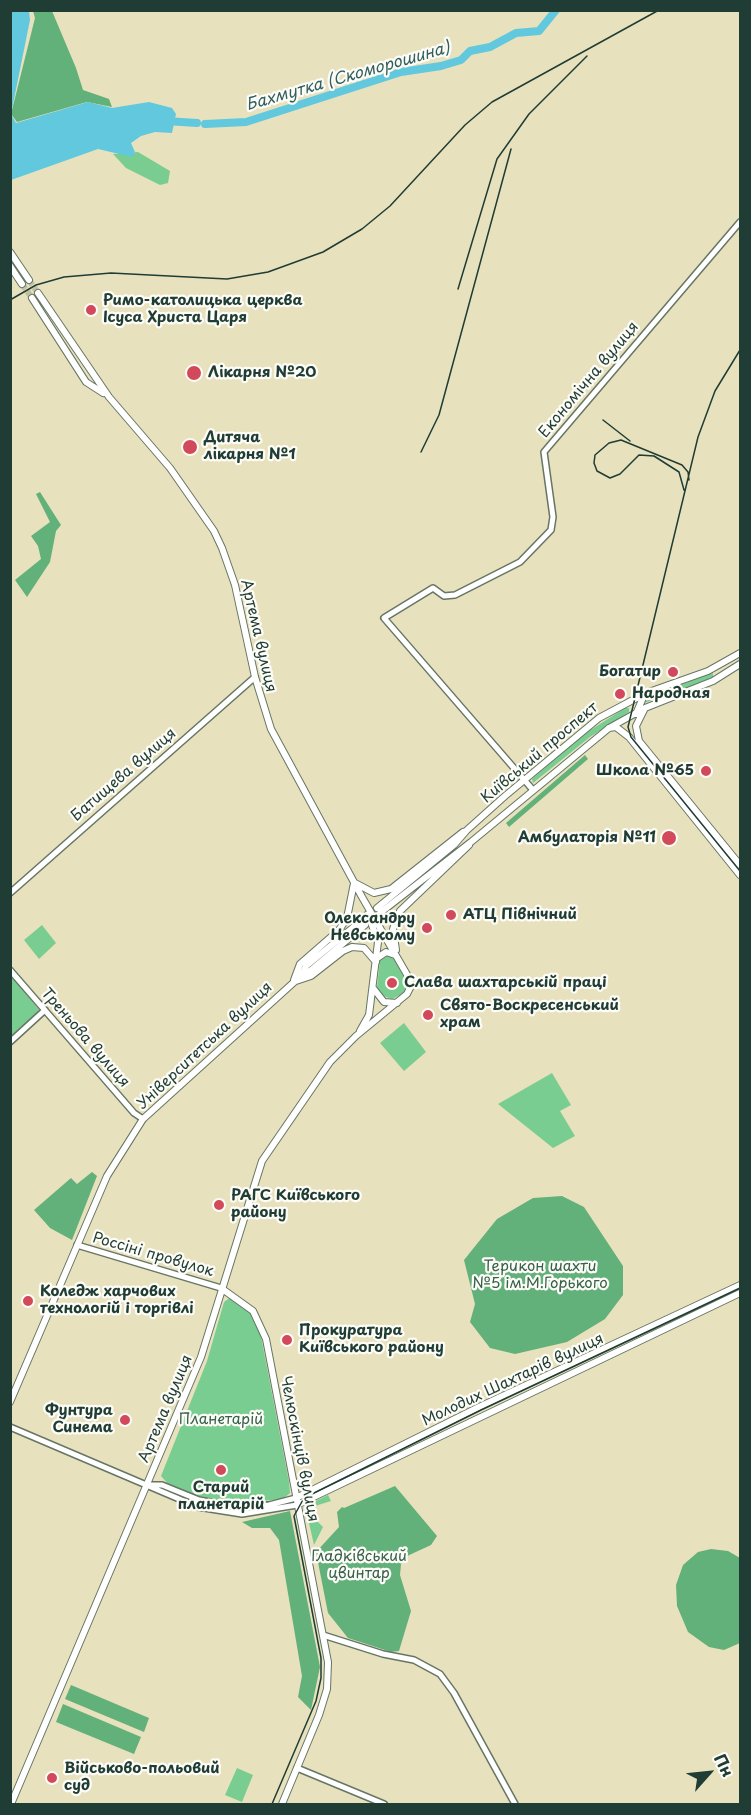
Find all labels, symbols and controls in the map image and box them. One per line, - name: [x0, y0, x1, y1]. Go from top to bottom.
- water label: Бахмутка (Скоморошина): [244, 39, 452, 115]
- place label: Римо-католицька церква Ісуса Христа Царя: [103, 292, 303, 327]
- marker: Римо-католицька церква Ісуса Христа Царя: [84, 303, 98, 317]
- street label: Економічна вулиця: [535, 318, 643, 442]
- marker: Лікарня №20: [185, 364, 203, 382]
- place label: Лікарня №20: [208, 364, 316, 382]
- place label: Дитяча лікарня №1: [204, 429, 296, 464]
- marker: Дитяча лікарня №1: [181, 438, 199, 456]
- street label: Артема вулиця: [236, 578, 280, 694]
- place label: Богатир: [599, 663, 661, 681]
- marker: Богатир: [666, 665, 680, 679]
- place label: Народная: [632, 685, 710, 703]
- marker: Народная: [613, 687, 627, 701]
- street label: Київський проспект: [478, 699, 602, 807]
- street label: Батищева вулиця: [68, 725, 180, 825]
- place label: Школа №65: [596, 762, 694, 780]
- marker: Школа №65: [699, 764, 713, 778]
- place label: Амбулаторія №11: [518, 829, 656, 847]
- marker: Амбулаторія №11: [660, 829, 678, 847]
- place label: АТЦ Північний: [463, 906, 577, 924]
- marker: АТЦ Північний: [444, 908, 458, 922]
- place label: Олександру Невському: [324, 910, 415, 945]
- marker: Олександру Невському: [420, 921, 434, 935]
- place label: Слава шахтарській праці: [404, 974, 607, 992]
- marker: Слава шахтарській праці: [385, 976, 399, 990]
- street label: Університетська вулиця: [134, 979, 276, 1113]
- street label: Треньова вулиця: [37, 985, 133, 1091]
- place label: Свято-Воскресенський храм: [440, 997, 619, 1032]
- marker: Свято-Воскресенський храм: [421, 1008, 435, 1022]
- place label: РАГС Київського району: [231, 1187, 360, 1222]
- marker: РАГС Київського району: [212, 1198, 226, 1212]
- street label: Россіні провулок: [90, 1229, 216, 1281]
- park label: Терикон шахти №5 ім.М.Горького: [472, 1258, 608, 1293]
- place label: Коледж харчових технологій і торгівлі: [40, 1283, 194, 1318]
- marker: Коледж харчових технологій і торгівлі: [21, 1294, 35, 1308]
- place label: Прокуратура Київського району: [299, 1322, 444, 1357]
- street label: Молодих Шахтарів вулиця: [419, 1330, 607, 1430]
- marker: Прокуратура Київського району: [280, 1333, 294, 1347]
- street label: Артема вулиця: [135, 1352, 197, 1466]
- street label: Челюскінців вулиця: [276, 1374, 322, 1524]
- place label: Фунтура Синема: [45, 1402, 113, 1437]
- park label: Планетарій: [179, 1411, 263, 1429]
- marker: Фунтура Синема: [118, 1413, 132, 1427]
- marker: Старий планетарій: [214, 1463, 228, 1477]
- place label: Старий планетарій: [178, 1479, 264, 1514]
- park label: Гладківський цвинтар: [311, 1548, 407, 1583]
- north arrow: [679, 1743, 739, 1803]
- text: Пн: [709, 1749, 741, 1781]
- place label: Військово-польовий суд: [64, 1760, 220, 1795]
- marker: Військово-польовий суд: [45, 1771, 59, 1785]

